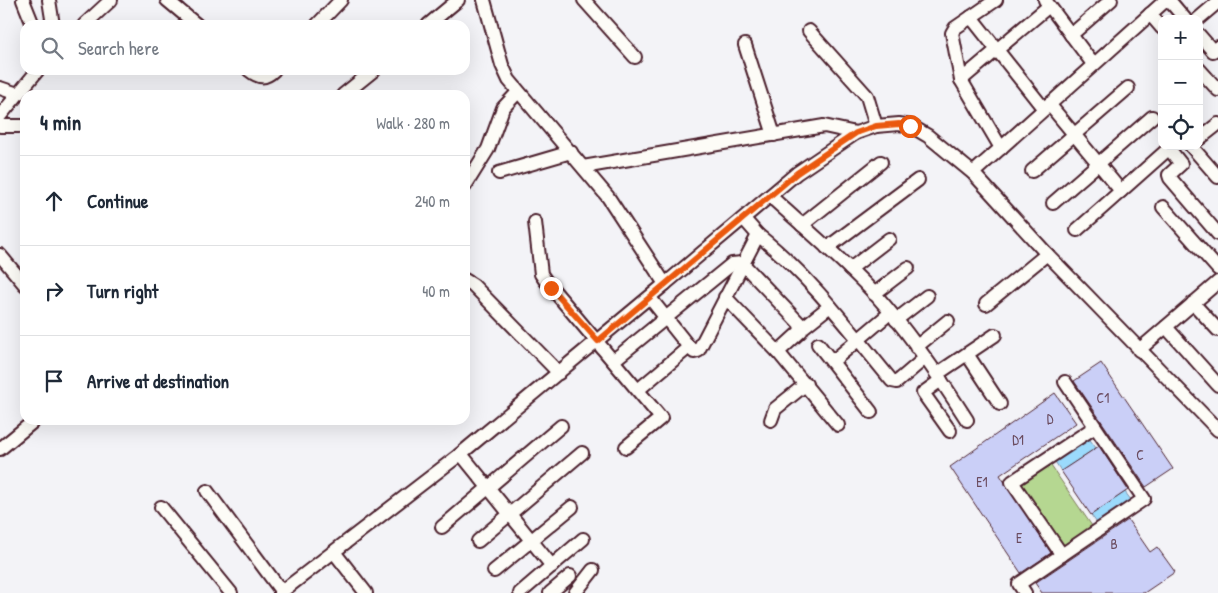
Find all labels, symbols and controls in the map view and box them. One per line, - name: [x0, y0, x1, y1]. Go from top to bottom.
- map controls: [1158, 15, 1203, 150]
- button: +: [1158, 15, 1203, 60]
- search box: [20, 20, 470, 75]
- icon: search: [38, 34, 66, 62]
- text: Search here: [78, 35, 159, 61]
- button: −: [1158, 60, 1203, 105]
- button: locate: [1158, 105, 1203, 150]
- text: 4 min: [40, 108, 81, 137]
- text: Walk · 280 m: [376, 112, 450, 134]
- route start: [899, 115, 922, 138]
- icon: ahead: [40, 187, 68, 215]
- text: Continue: [87, 188, 148, 214]
- text: 240 m: [415, 190, 450, 212]
- icon: right: [40, 277, 68, 305]
- route end: [540, 277, 563, 300]
- text: Turn right: [87, 278, 158, 304]
- text: 40 m: [422, 280, 450, 302]
- icon: arrive: [40, 367, 68, 395]
- text: Arrive at destination: [87, 368, 229, 394]
- house number: C1: [1097, 388, 1109, 407]
- house number: D: [1047, 409, 1054, 428]
- house number: D1: [1012, 430, 1024, 449]
- house number: C: [1136, 445, 1144, 464]
- house number: E1: [976, 472, 988, 491]
- house number: E: [1016, 528, 1022, 547]
- house number: B: [1110, 534, 1118, 553]

